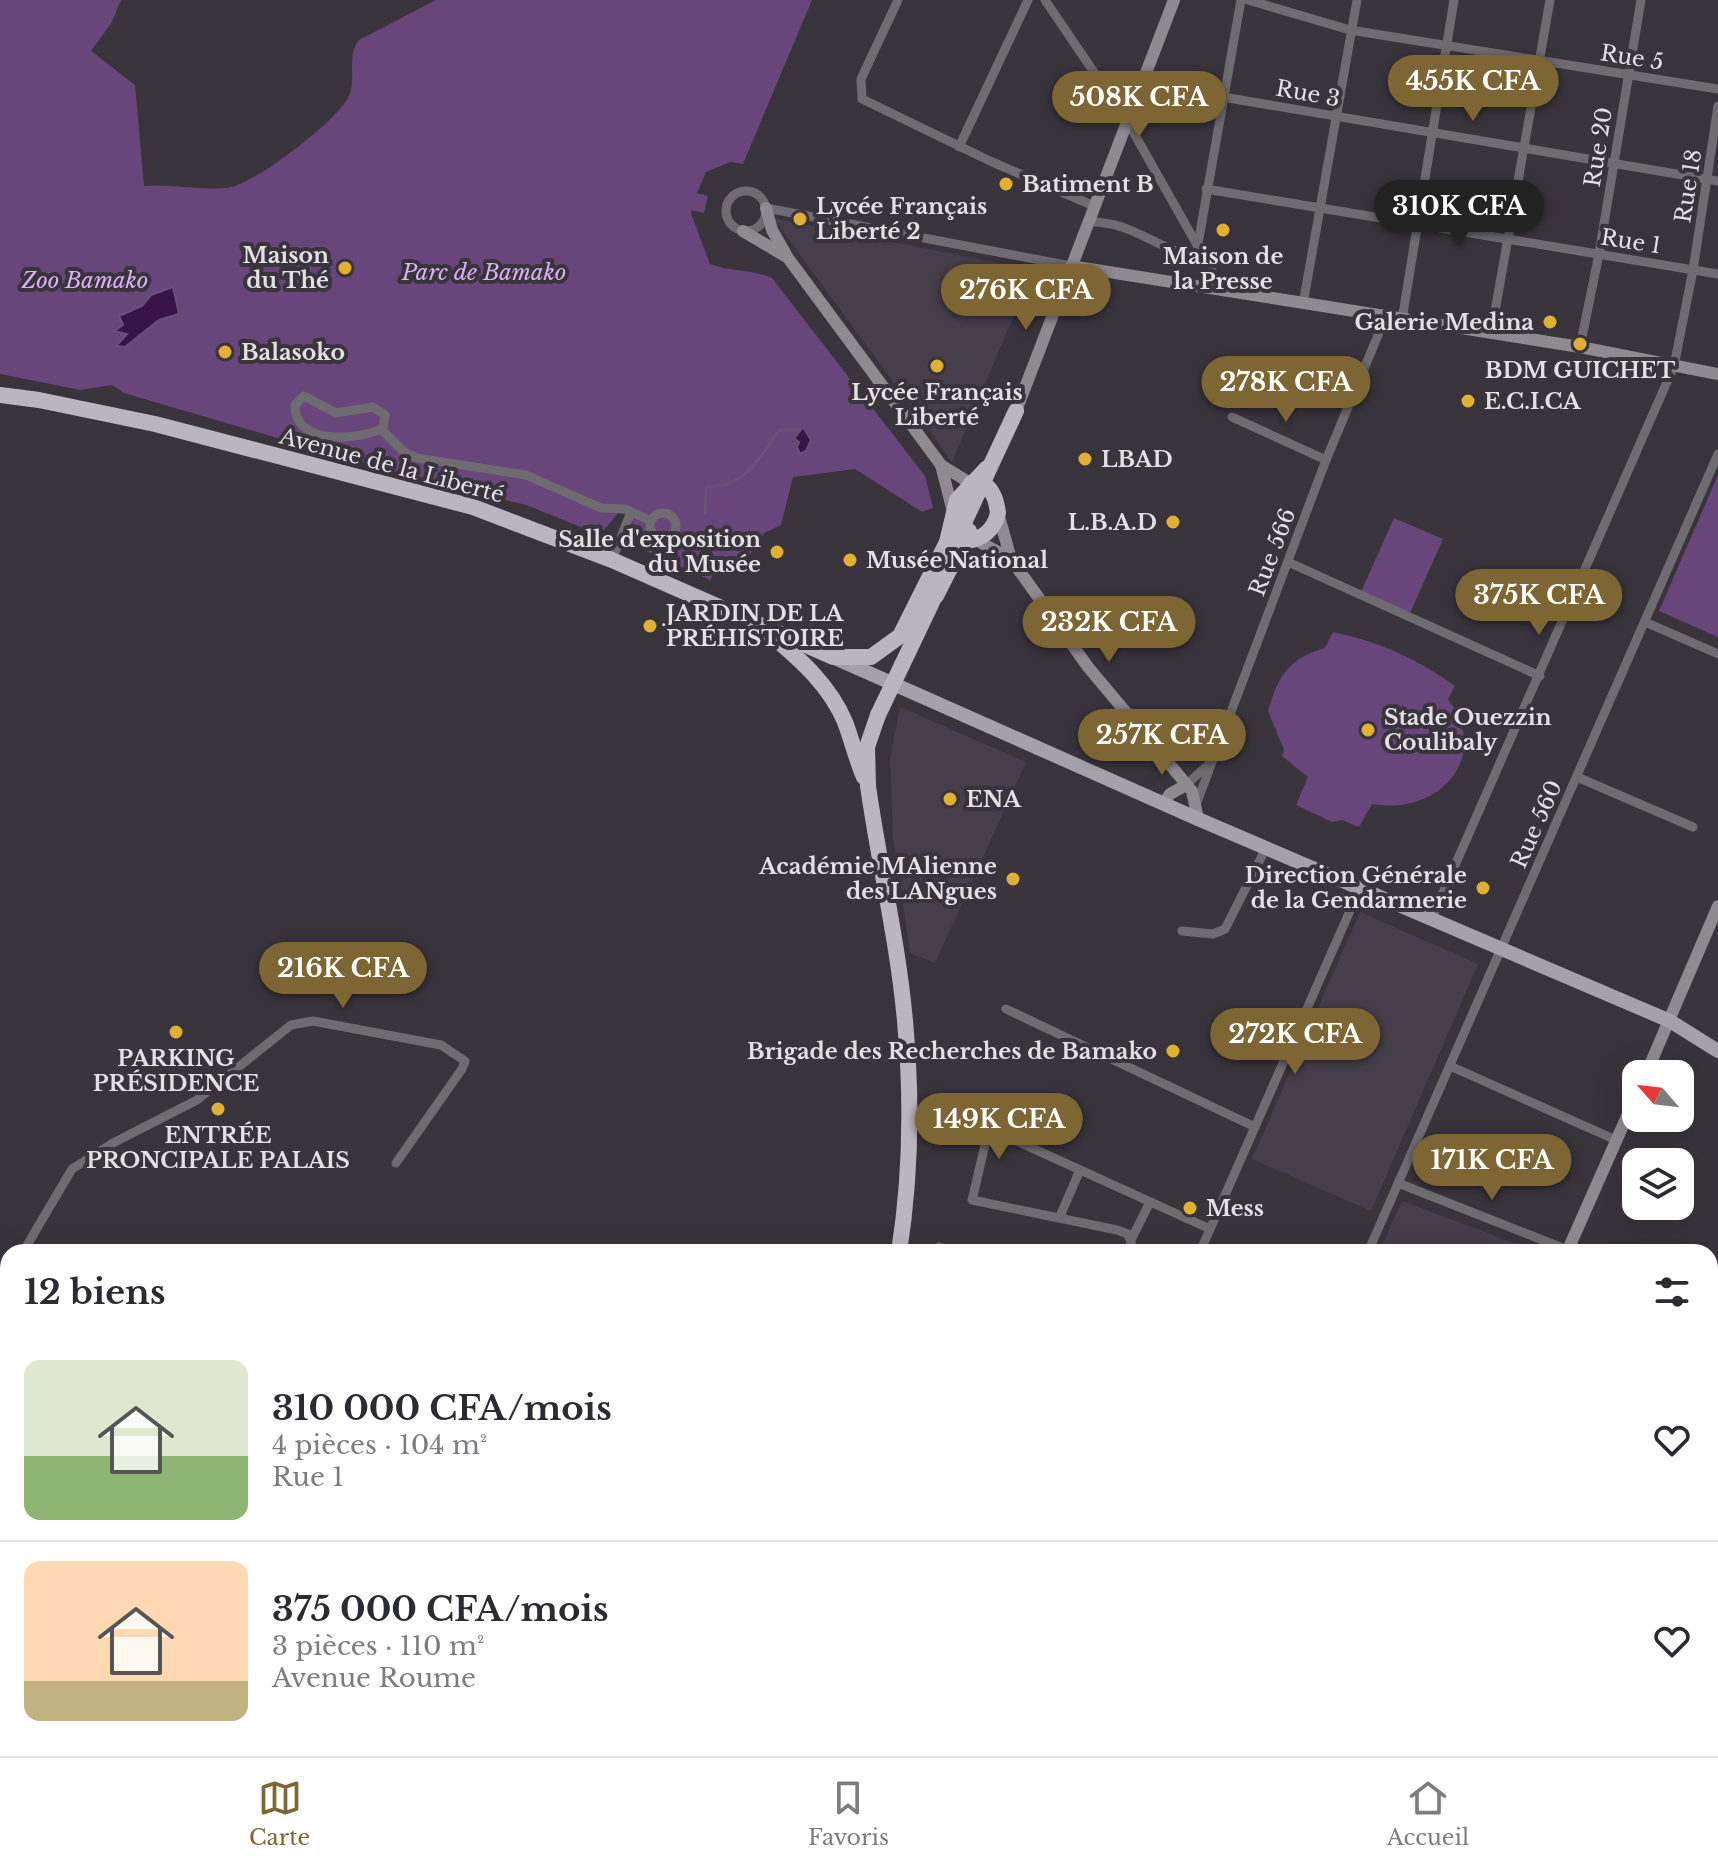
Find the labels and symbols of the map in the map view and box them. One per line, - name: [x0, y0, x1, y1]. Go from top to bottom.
- street label: Rue 5: [1598, 39, 1665, 76]
- pin: 455K CFA: [1390, 55, 1556, 123]
- pin: 508K CFA: [1056, 71, 1222, 139]
- street label: Rue 3: [1274, 75, 1342, 112]
- street label: Rue 20: [1579, 105, 1618, 189]
- street label: Rue 18: [1669, 147, 1708, 225]
- place label: Batiment B: [1022, 171, 1154, 198]
- marker: Batiment B: [997, 175, 1015, 193]
- pin: 310K CFA: [1376, 180, 1542, 248]
- place label: Lycée Français Liberté 2: [816, 193, 987, 245]
- marker: Lycée Français Liberté 2: [791, 210, 809, 228]
- marker: Maison de la Presse: [1214, 221, 1232, 239]
- street label: Rue 1: [1599, 223, 1663, 260]
- place label: Maison du Thé: [242, 242, 329, 294]
- place label: Maison de la Presse: [1163, 243, 1283, 295]
- marker: Maison du Thé: [336, 259, 354, 277]
- park label: Parc de Bamako: [401, 259, 566, 286]
- pin: 276K CFA: [943, 264, 1109, 332]
- park label: Zoo Bamako: [21, 267, 148, 294]
- place label: Galerie Medina: [1354, 309, 1534, 336]
- marker: Galerie Medina: [1541, 313, 1559, 331]
- marker: BDM GUICHET: [1571, 335, 1589, 353]
- place label: Balasoko: [241, 339, 345, 366]
- marker: Balasoko: [216, 343, 234, 361]
- pin: 278K CFA: [1203, 356, 1369, 424]
- marker: Lycée Français Liberté: [928, 357, 946, 375]
- place label: BDM GUICHET: [1485, 357, 1675, 384]
- place label: Lycée Français Liberté: [851, 379, 1023, 431]
- place label: E.C.I.CA: [1484, 388, 1582, 415]
- marker: E.C.I.CA: [1459, 392, 1477, 410]
- street label: Avenue de la Liberté: [276, 422, 507, 508]
- place label: LBAD: [1101, 446, 1173, 473]
- marker: LBAD: [1076, 450, 1094, 468]
- street label: Rue 566: [1243, 504, 1302, 600]
- place label: L.B.A.D: [1068, 509, 1157, 536]
- marker: L.B.A.D: [1164, 513, 1182, 531]
- place label: Salle d'exposition du Musée: [558, 526, 761, 578]
- marker: Salle d'exposition du Musée: [768, 543, 786, 561]
- place label: Musée National: [866, 547, 1048, 574]
- marker: Musée National: [841, 551, 859, 569]
- pin: 375K CFA: [1456, 569, 1622, 637]
- pin: 232K CFA: [1026, 596, 1192, 664]
- place label: JARDIN DE LA PRÉHISTOIRE: [662, 600, 845, 652]
- marker: JARDIN DE LA PRÉHISTOIRE: [641, 617, 659, 635]
- place label: Stade Ouezzin Coulibaly: [1384, 704, 1552, 756]
- pin: 257K CFA: [1079, 709, 1245, 777]
- marker: Stade Ouezzin Coulibaly: [1359, 721, 1377, 739]
- street label: Rue 560: [1505, 776, 1568, 872]
- place label: ENA: [966, 786, 1022, 813]
- marker: ENA: [941, 790, 959, 808]
- place label: Académie MAlienne des LANgues: [758, 853, 997, 905]
- place label: Direction Générale de la Gendarmerie: [1245, 862, 1467, 914]
- marker: Académie MAlienne des LANgues: [1004, 870, 1022, 888]
- marker: Direction Générale de la Gendarmerie: [1474, 879, 1492, 897]
- pin: 216K CFA: [260, 942, 426, 1010]
- pin: 272K CFA: [1212, 1008, 1378, 1076]
- marker: PARKING PRÉSIDENCE: [167, 1023, 185, 1041]
- place label: Brigade des Recherches de Bamako: [747, 1038, 1157, 1065]
- marker: Brigade des Recherches de Bamako: [1164, 1042, 1182, 1060]
- place label: PARKING PRÉSIDENCE: [93, 1045, 260, 1097]
- north arrow: [1622, 1060, 1694, 1132]
- pin: 149K CFA: [916, 1093, 1082, 1161]
- marker: ENTRÉE PRONCIPALE PALAIS: [209, 1100, 227, 1118]
- place label: ENTRÉE PRONCIPALE PALAIS: [86, 1121, 350, 1174]
- pin: 171K CFA: [1409, 1134, 1575, 1202]
- place label: Mess: [1206, 1195, 1264, 1222]
- marker: Mess: [1181, 1199, 1199, 1217]

